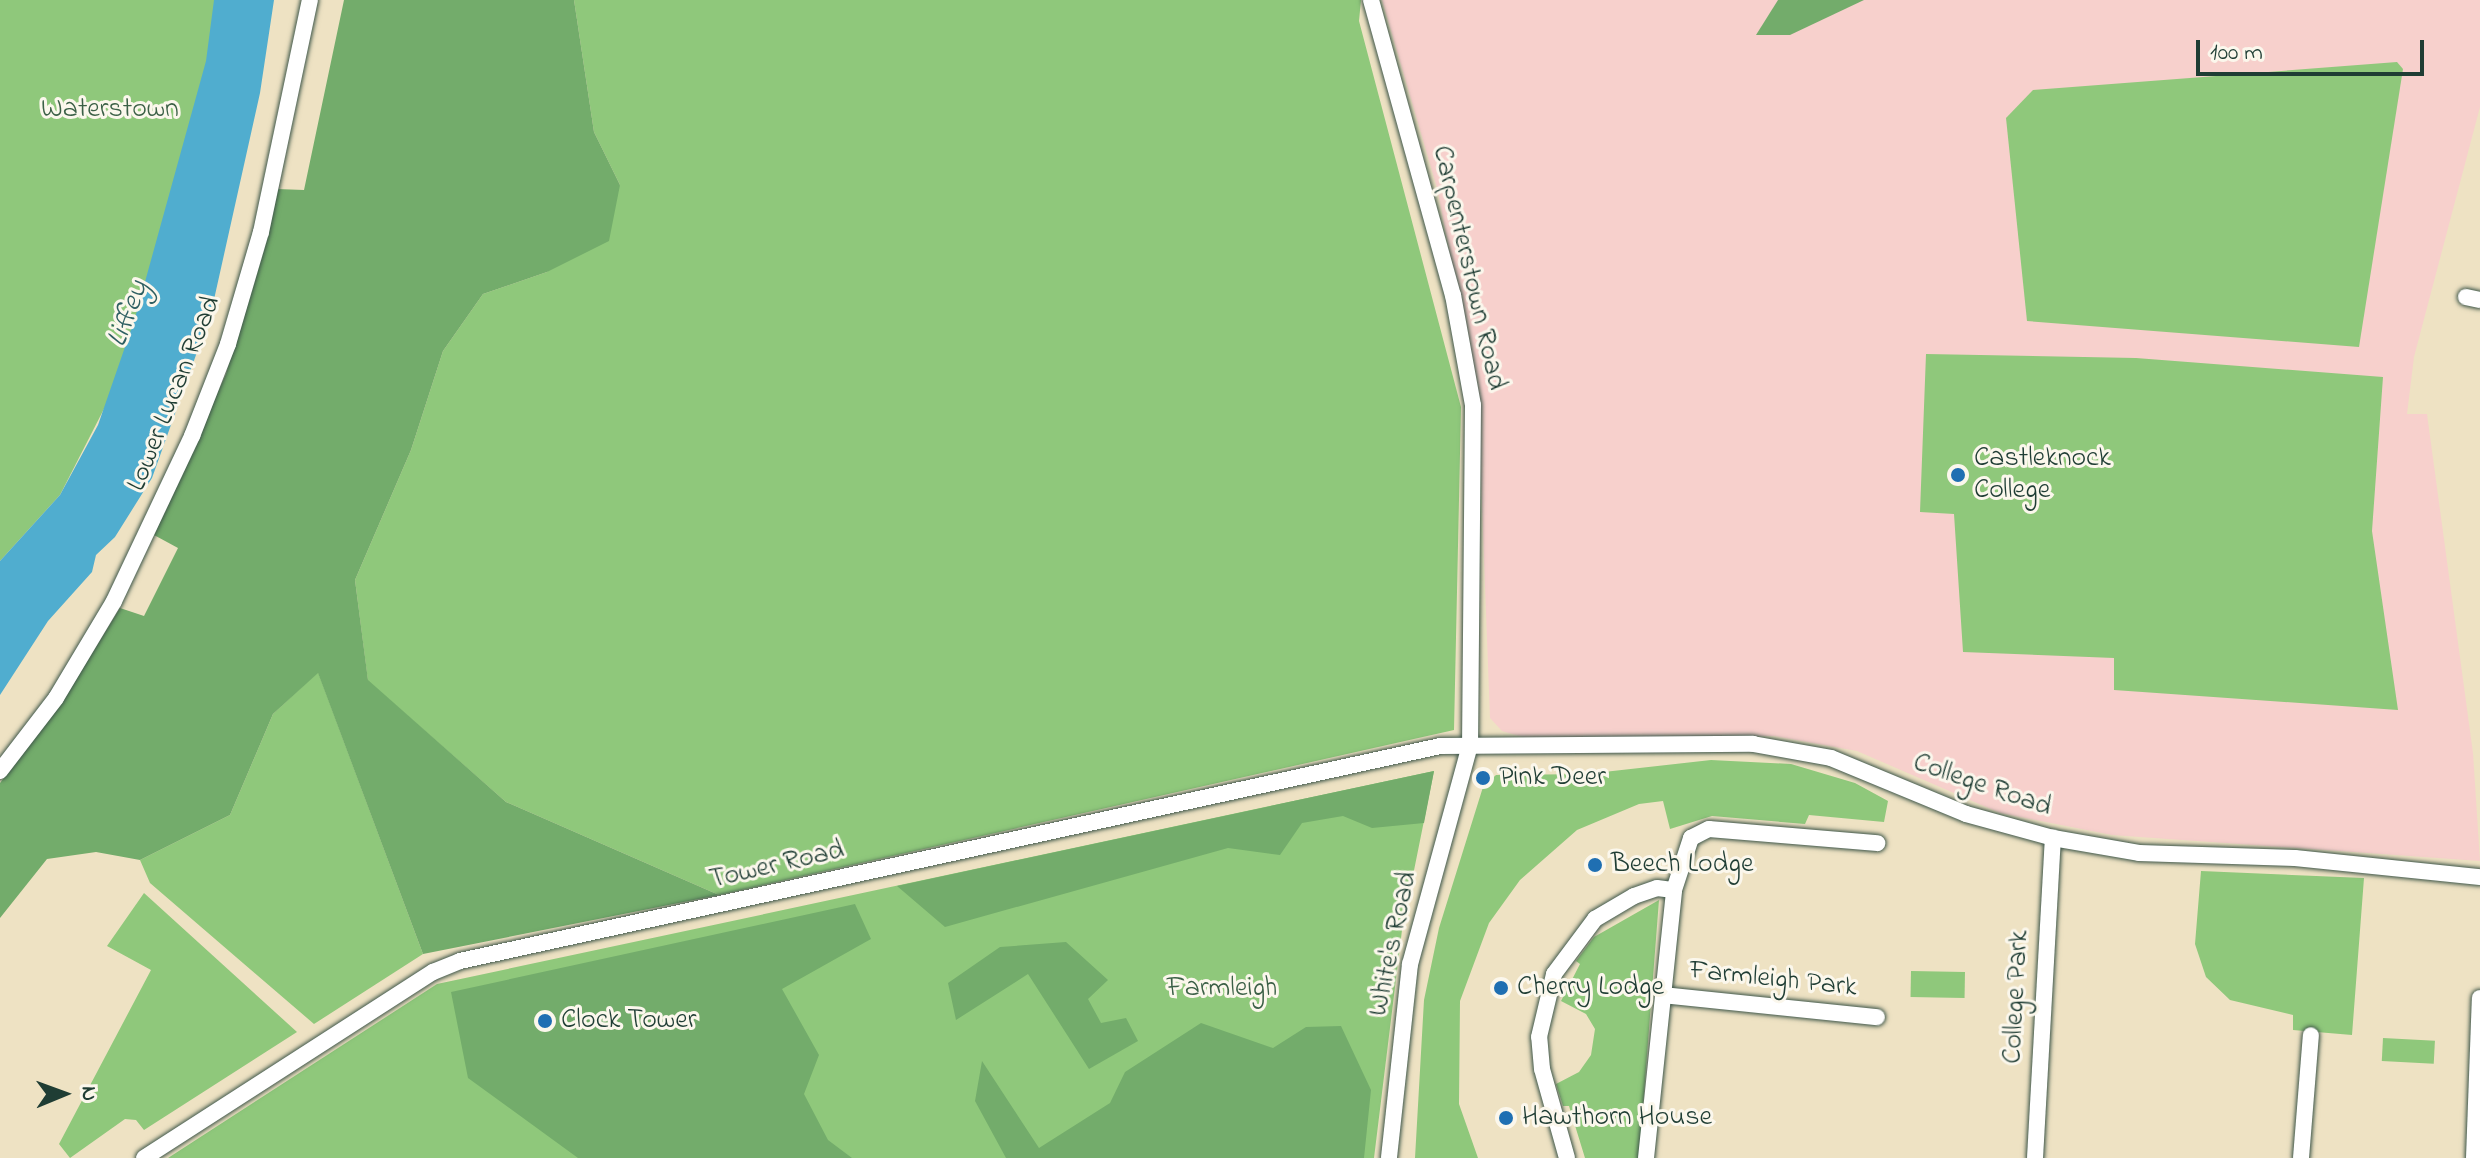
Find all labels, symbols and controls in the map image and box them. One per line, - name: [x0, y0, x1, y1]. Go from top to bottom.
- scale bar: [2200, 24, 2428, 74]
- text: 100 m: [2210, 36, 2263, 71]
- park label: Waterstown: [41, 93, 179, 127]
- street label: Carpenterstown Road: [1424, 143, 1512, 393]
- water label: Liffey: [100, 276, 158, 352]
- street label: Lower Lucan Road: [121, 292, 229, 496]
- place label: Castleknock College: [1974, 442, 2111, 508]
- marker: Castleknock College: [1949, 466, 1967, 484]
- street label: College Road: [1908, 747, 2056, 825]
- place label: Pink Deer: [1499, 761, 1606, 795]
- marker: Pink Deer: [1474, 769, 1492, 787]
- street label: Tower Road: [706, 834, 848, 898]
- place label: Beech Lodge: [1611, 848, 1753, 882]
- marker: Beech Lodge: [1586, 856, 1604, 874]
- street label: White's Road: [1362, 869, 1426, 1019]
- street label: College Park: [1997, 929, 2037, 1065]
- street label: Farmleigh Park: [1688, 954, 1858, 1006]
- place label: Cherry Lodge: [1517, 971, 1664, 1005]
- park label: Farmleigh: [1167, 972, 1277, 1006]
- marker: Cherry Lodge: [1492, 979, 1510, 997]
- place label: Clock Tower: [561, 1004, 696, 1038]
- marker: Clock Tower: [536, 1012, 554, 1030]
- north arrow: [24, 1054, 104, 1134]
- text: N: [72, 1086, 104, 1101]
- place label: Hawthorn House: [1522, 1101, 1712, 1135]
- marker: Hawthorn House: [1497, 1109, 1515, 1127]

